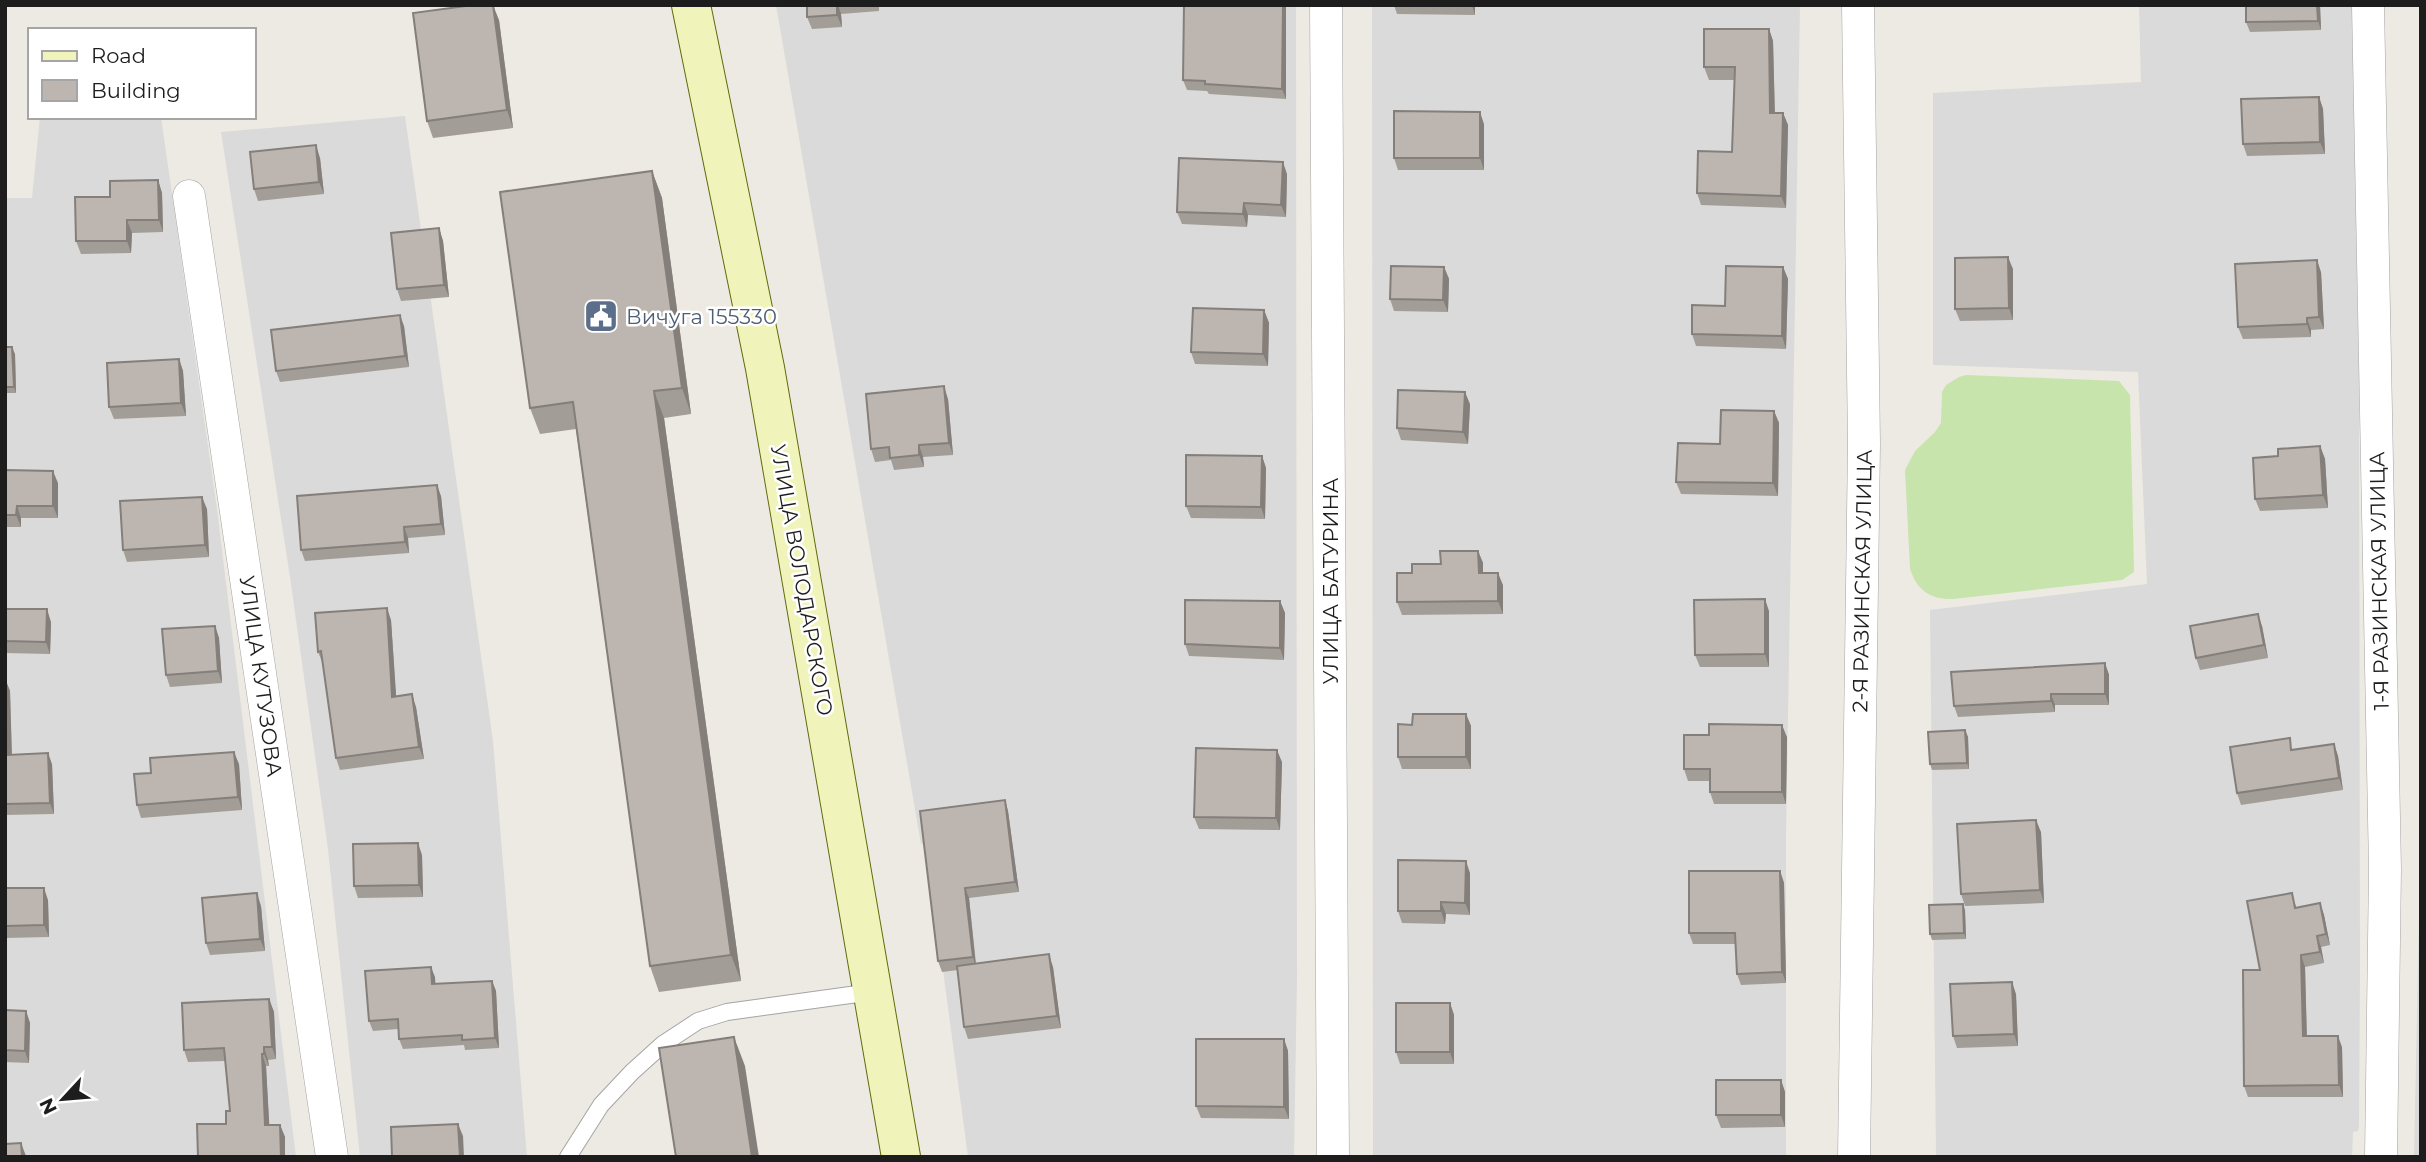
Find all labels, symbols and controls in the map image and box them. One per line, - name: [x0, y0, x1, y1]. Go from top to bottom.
- legend: [28, 28, 256, 119]
- text: Road: [91, 43, 146, 68]
- text: Building: [91, 78, 181, 103]
- public building icon: Вичуга 155330: [582, 297, 620, 335]
- place label: Вичуга 155330: [626, 304, 777, 329]
- street label: УЛИЦА ВОЛОДАРСКОГО: [766, 442, 838, 718]
- street label: 2-Я РАЗИНСКАЯ УЛИЦА: [1847, 449, 1877, 713]
- street label: 1-Я РАЗИНСКАЯ УЛИЦА: [2364, 451, 2394, 711]
- street label: УЛИЦА БАТУРИНА: [1318, 477, 1343, 684]
- street label: УЛИЦА КУТУЗОВА: [235, 574, 288, 778]
- north arrow: [28, 1064, 98, 1134]
- text: N: [34, 1094, 62, 1118]

